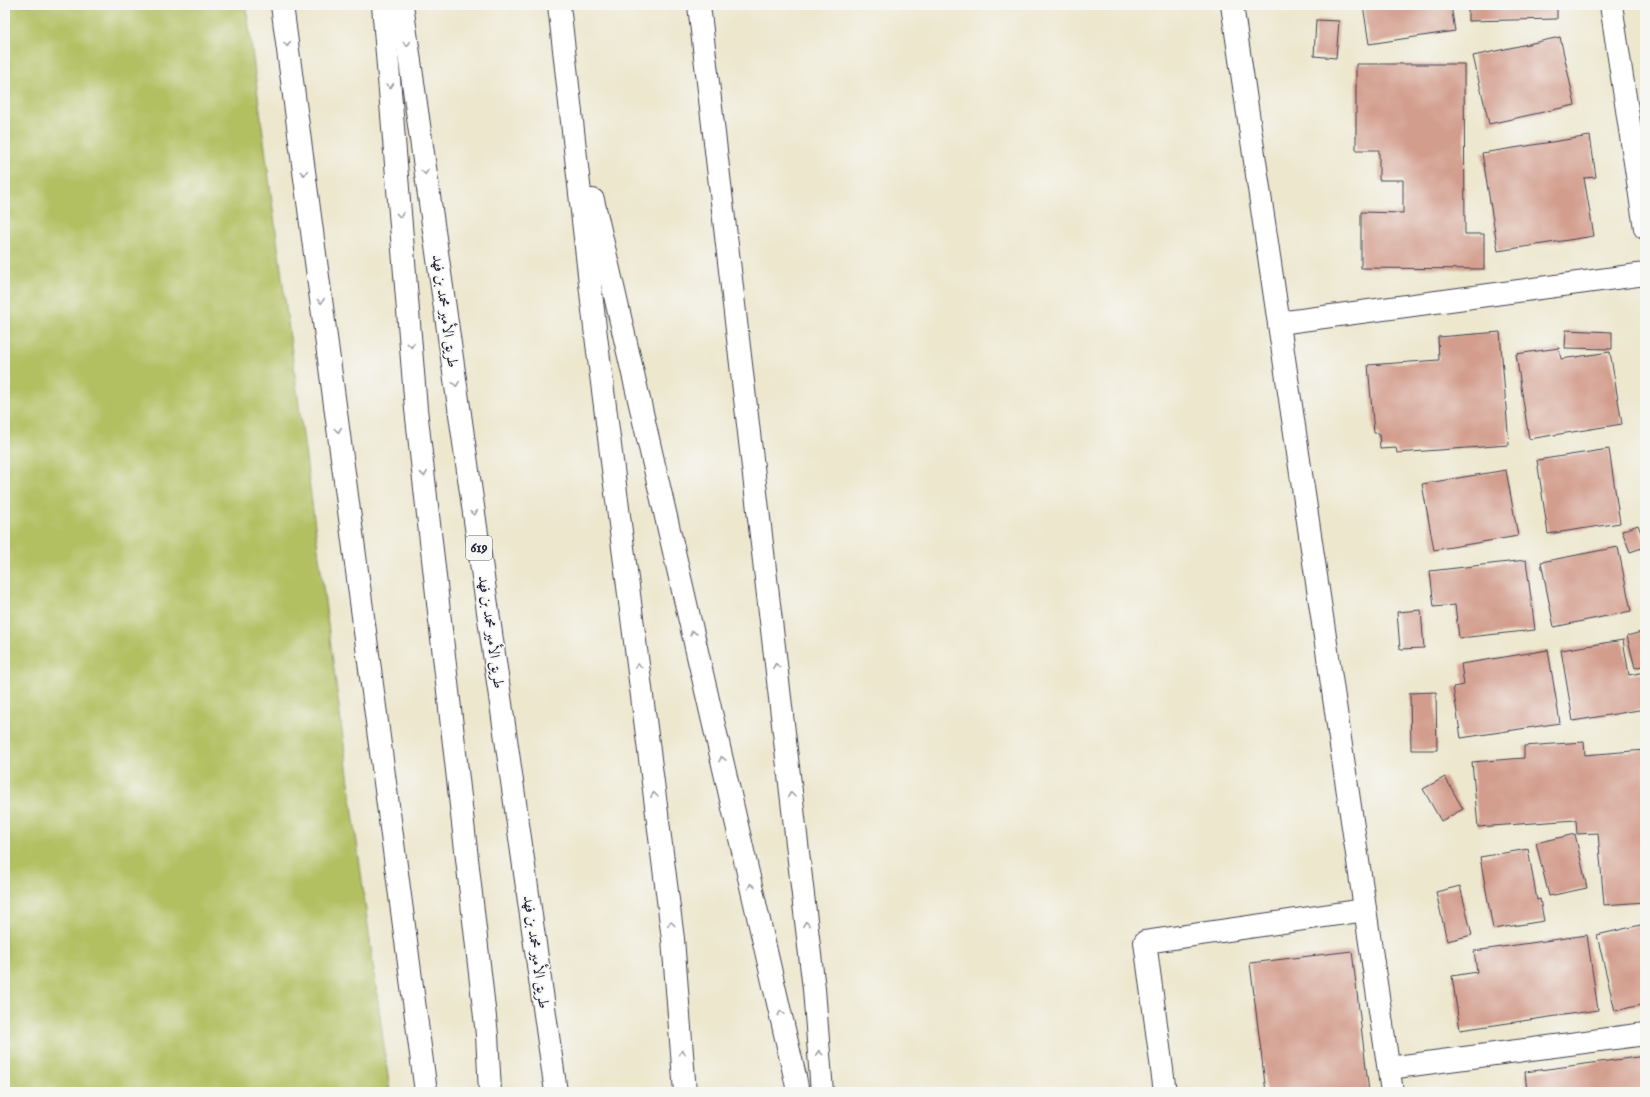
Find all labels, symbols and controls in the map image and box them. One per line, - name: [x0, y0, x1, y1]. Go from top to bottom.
- one-way arrow: [282, 41, 291, 47]
- one-way arrow: [402, 41, 411, 47]
- one-way arrow: [385, 83, 394, 89]
- one-way arrow: [299, 169, 308, 176]
- one-way arrow: [420, 169, 429, 175]
- one-way arrow: [396, 212, 405, 218]
- street label: طريق الأمير محمد بن فهد: [428, 253, 464, 369]
- one-way arrow: [316, 298, 325, 304]
- one-way arrow: [406, 342, 415, 348]
- one-way arrow: [451, 381, 460, 387]
- one-way arrow: [333, 427, 342, 433]
- one-way arrow: [419, 471, 428, 477]
- one-way arrow: [469, 510, 478, 516]
- road number: 619: [466, 536, 492, 560]
- street label: طريق الأمير محمد بن فهد: [474, 574, 510, 690]
- one-way arrow: [689, 630, 698, 637]
- one-way arrow: [772, 662, 781, 669]
- one-way arrow: [634, 663, 643, 669]
- one-way arrow: [719, 756, 727, 763]
- one-way arrow: [650, 792, 659, 798]
- one-way arrow: [787, 792, 796, 798]
- one-way arrow: [748, 883, 756, 889]
- street label: طريق الأمير محمد بن فهد: [519, 894, 555, 1010]
- one-way arrow: [667, 921, 676, 927]
- one-way arrow: [802, 921, 811, 927]
- one-way arrow: [777, 1010, 785, 1016]
- one-way arrow: [678, 1050, 687, 1056]
- one-way arrow: [814, 1050, 823, 1056]

